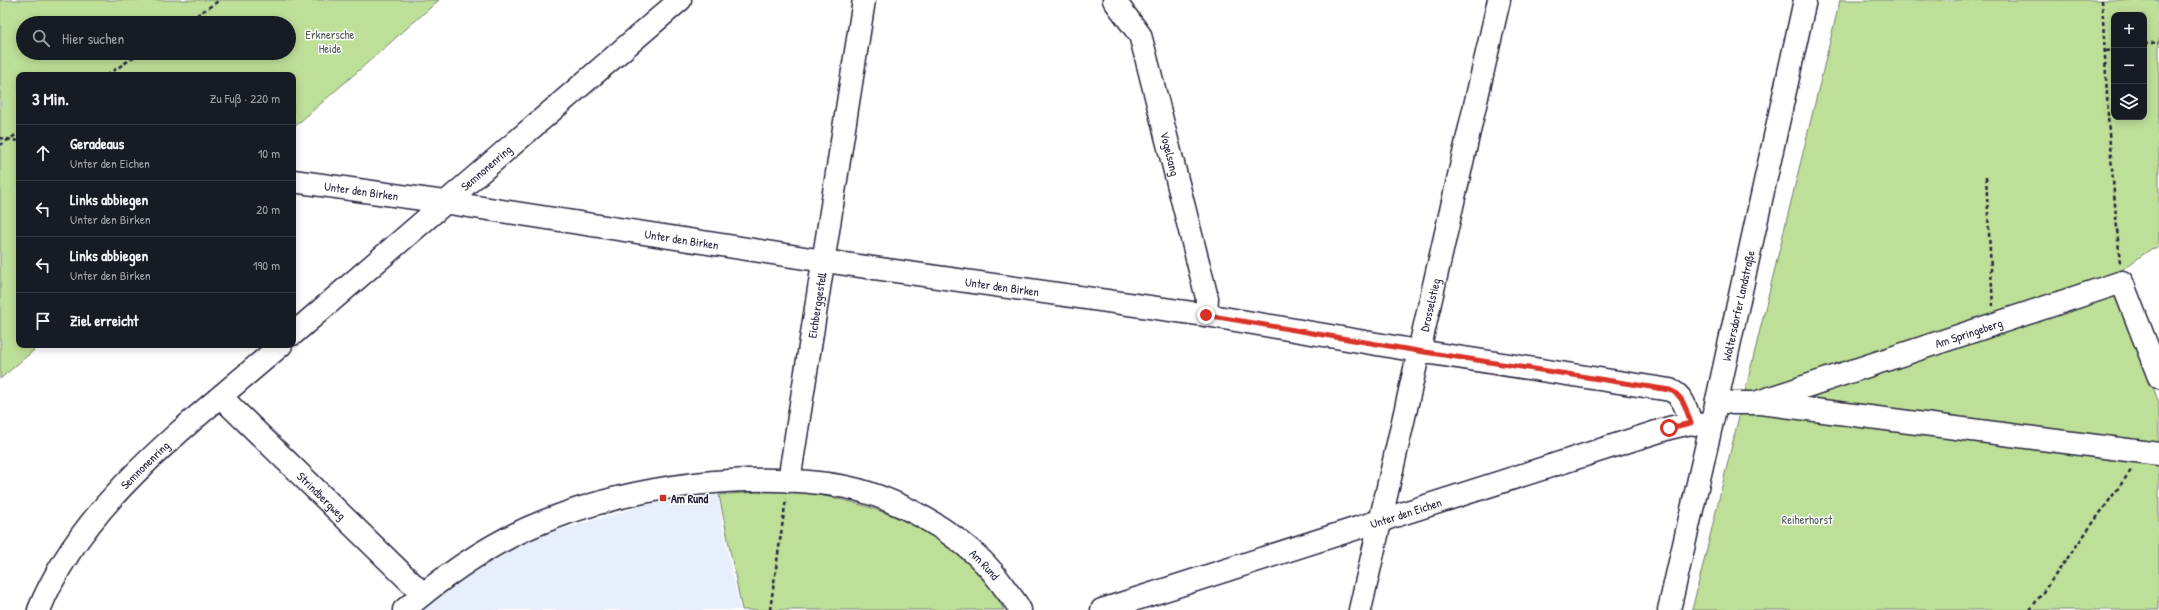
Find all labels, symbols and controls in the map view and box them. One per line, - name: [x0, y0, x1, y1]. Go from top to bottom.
- map controls: [2111, 12, 2147, 120]
- button: +: [2111, 12, 2147, 48]
- search box: [16, 16, 296, 60]
- park label: Erknersche Heide: [306, 26, 355, 57]
- icon: search: [30, 27, 52, 49]
- text: Hier suchen: [62, 28, 124, 49]
- button: −: [2111, 48, 2147, 84]
- button: layers: [2111, 84, 2147, 120]
- text: 3 Min.: [32, 87, 69, 110]
- text: Zu Fuß · 220 m: [210, 89, 280, 107]
- street label: Vogelsang: [1157, 130, 1184, 177]
- text: Geradeaus: [70, 133, 124, 154]
- street label: Semnonenring: [457, 140, 515, 194]
- icon: ahead: [32, 142, 54, 164]
- text: 10 m: [258, 144, 280, 162]
- text: Unter den Eichen: [70, 154, 150, 172]
- street label: Unter den Birken: [323, 177, 399, 204]
- text: Links abbiegen: [70, 189, 148, 210]
- icon: left: [32, 198, 54, 220]
- text: 20 m: [256, 200, 280, 218]
- text: Unter den Birken: [70, 210, 151, 228]
- street label: Unter den Birken: [644, 225, 720, 253]
- text: Links abbiegen: [70, 245, 148, 266]
- street label: Woltersdorfer Landstraße: [1717, 249, 1758, 363]
- icon: left: [32, 254, 54, 276]
- text: 190 m: [253, 256, 280, 274]
- text: Unter den Birken: [70, 266, 151, 284]
- street label: Eichberggestell: [803, 270, 830, 339]
- street label: Unter den Birken: [964, 273, 1040, 300]
- street label: Drosselstieg: [1415, 277, 1444, 333]
- route end: [1197, 306, 1215, 324]
- icon: arrive: [32, 310, 54, 332]
- text: Ziel erreicht: [70, 310, 139, 331]
- street label: Am Springeberg: [1932, 314, 2004, 352]
- route start: [1660, 419, 1678, 437]
- street label: Semnonenring: [116, 437, 173, 493]
- street label: Strindbergweg: [294, 468, 350, 523]
- place label: Am Rund: [671, 490, 708, 507]
- marker: Am Rund: [658, 493, 668, 503]
- street label: Unter den Eichen: [1368, 493, 1444, 532]
- park label: Reiherhorst: [1782, 511, 1833, 528]
- street label: Am Rund: [966, 545, 1004, 583]

